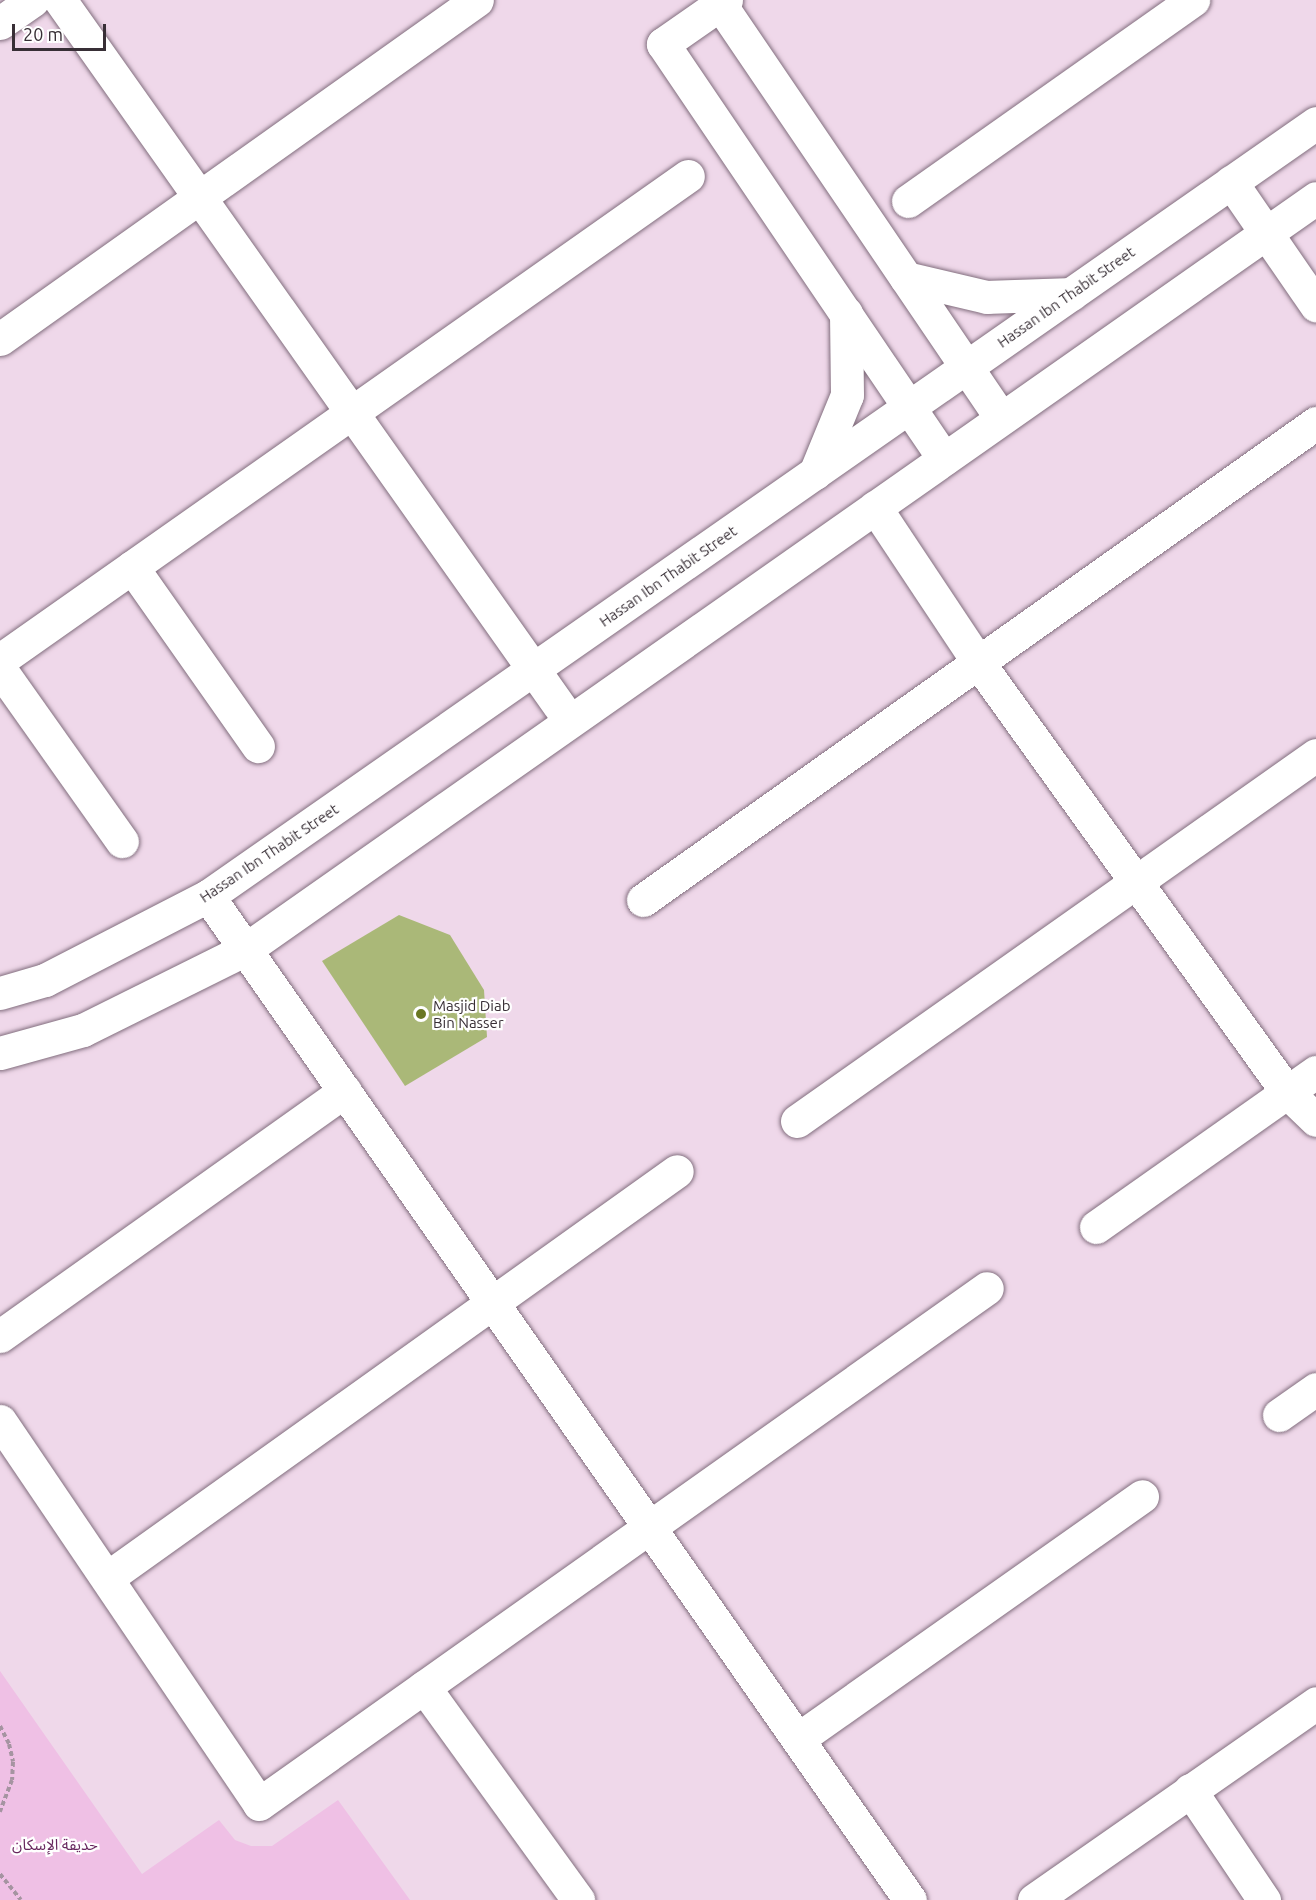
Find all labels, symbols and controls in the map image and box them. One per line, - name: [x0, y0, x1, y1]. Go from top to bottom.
- scale bar: [15, 12, 110, 50]
- text: 20 m: [23, 24, 63, 44]
- street label: Hassan Ibn Thabit Street: [994, 243, 1138, 351]
- street label: Hassan Ibn Thabit Street: [596, 522, 740, 630]
- street label: Hassan Ibn Thabit Street: [196, 800, 342, 906]
- place label: Masjid Diab Bin Nasser: [433, 996, 510, 1031]
- marker: Masjid Diab Bin Nasser: [414, 1007, 428, 1021]
- park label: حديقة الإسكان: [12, 1836, 98, 1854]

